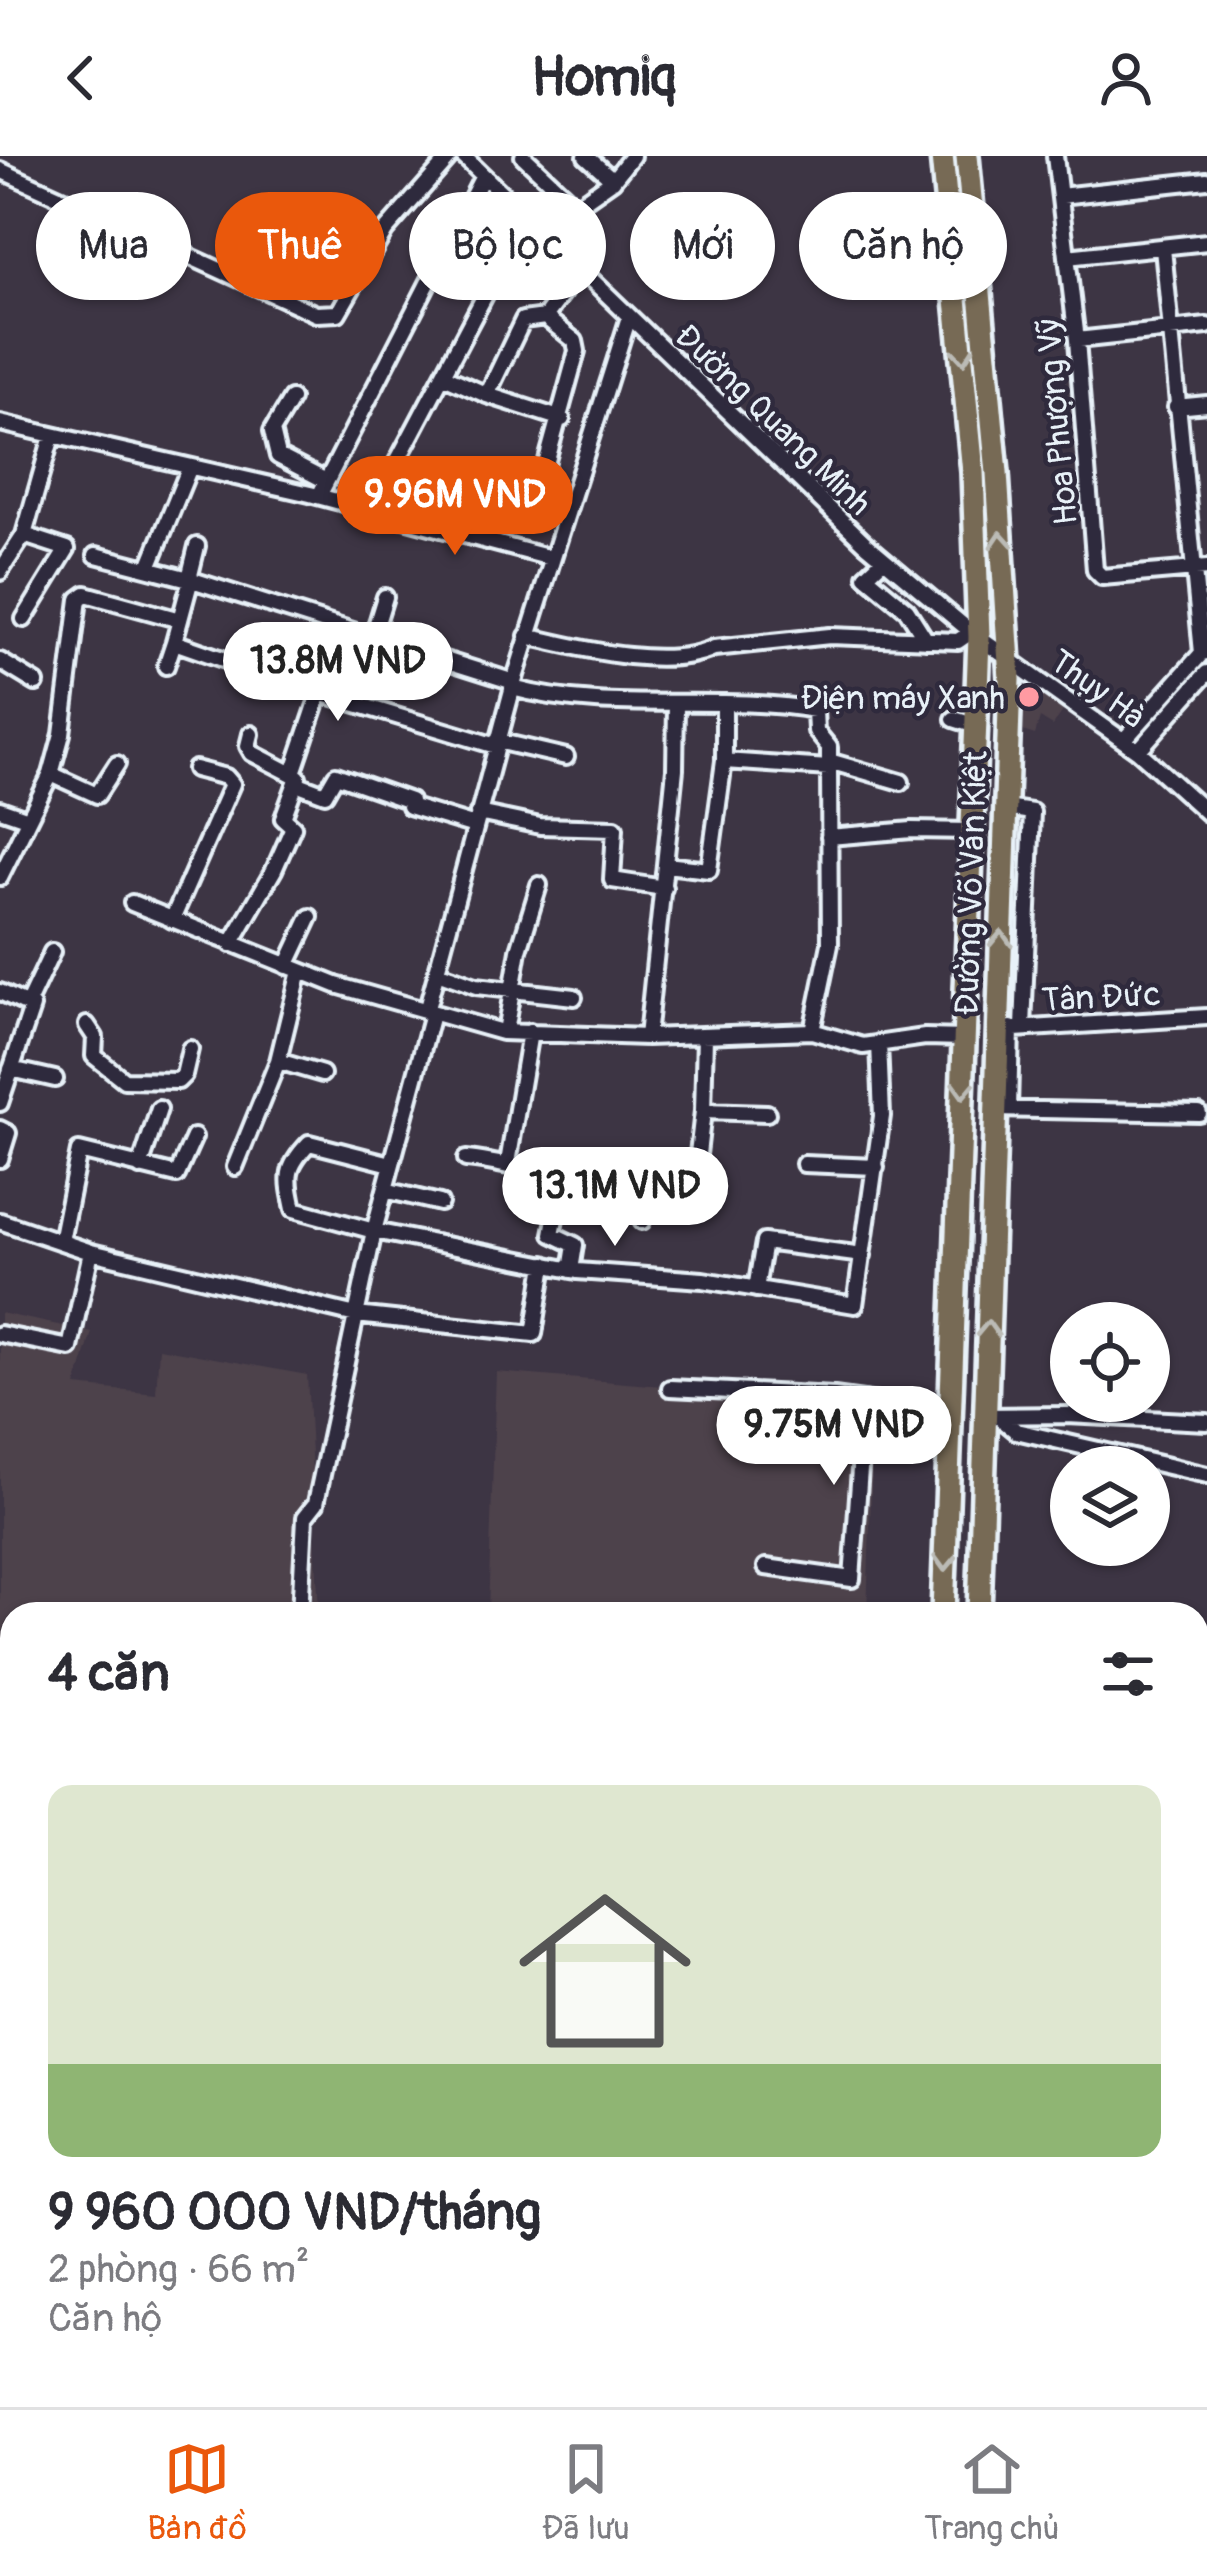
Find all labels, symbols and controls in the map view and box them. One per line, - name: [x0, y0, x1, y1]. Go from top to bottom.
- text: Homiq: [531, 44, 676, 112]
- icon: back: [48, 45, 114, 111]
- icon: person: [1093, 45, 1159, 111]
- chip: Mua: [36, 192, 191, 300]
- chip: Thuê: [215, 192, 385, 300]
- chip: Bộ lọc: [409, 192, 606, 300]
- chip: Mới: [630, 192, 775, 300]
- chip: Căn hộ: [799, 192, 1007, 300]
- street label: Đường Quang Minh: [666, 316, 880, 524]
- street label: Hoa Phượng Vỹ: [1028, 317, 1087, 527]
- one-way arrow: [950, 347, 975, 366]
- pin: 9.96M VND: [318, 456, 592, 558]
- text: 9.96M VND: [364, 470, 546, 519]
- one-way arrow: [989, 530, 1015, 549]
- pin: 13.8M VND: [201, 622, 475, 724]
- text: 13.8M VND: [250, 636, 426, 685]
- street label: Thụy Hà: [1042, 641, 1153, 737]
- place label: Điện máy Xanh: [800, 678, 1005, 719]
- marker: Điện máy Xanh: [1016, 684, 1042, 710]
- street label: Đường Võ Văn Kiệt: [946, 749, 997, 1016]
- one-way arrow: [988, 929, 1014, 948]
- street label: Tân Đức: [1041, 974, 1161, 1021]
- one-way arrow: [950, 1081, 976, 1099]
- pin: 13.1M VND: [478, 1147, 752, 1249]
- text: 13.1M VND: [529, 1161, 701, 1210]
- map controls: [1050, 1302, 1170, 1566]
- button: locate: [1050, 1302, 1170, 1422]
- one-way arrow: [975, 1319, 1001, 1338]
- pin: 9.75M VND: [697, 1386, 971, 1488]
- text: 9.75M VND: [743, 1400, 925, 1449]
- button: layers: [1050, 1446, 1170, 1566]
- one-way arrow: [933, 1554, 959, 1573]
- icon: filters: [1095, 1641, 1161, 1707]
- text: 4 căn: [48, 1642, 170, 1706]
- icon: home: [497, 1863, 713, 2079]
- text: 9 960 000 VND/tháng: [48, 2181, 541, 2245]
- text: 2 phòng · 66 m²: [48, 2245, 309, 2294]
- text: Căn hộ: [48, 2294, 162, 2343]
- tab: Bản đồ: [147, 2436, 247, 2549]
- tab: Đã lưu: [542, 2436, 630, 2549]
- tab: Trang chủ: [924, 2436, 1060, 2549]

